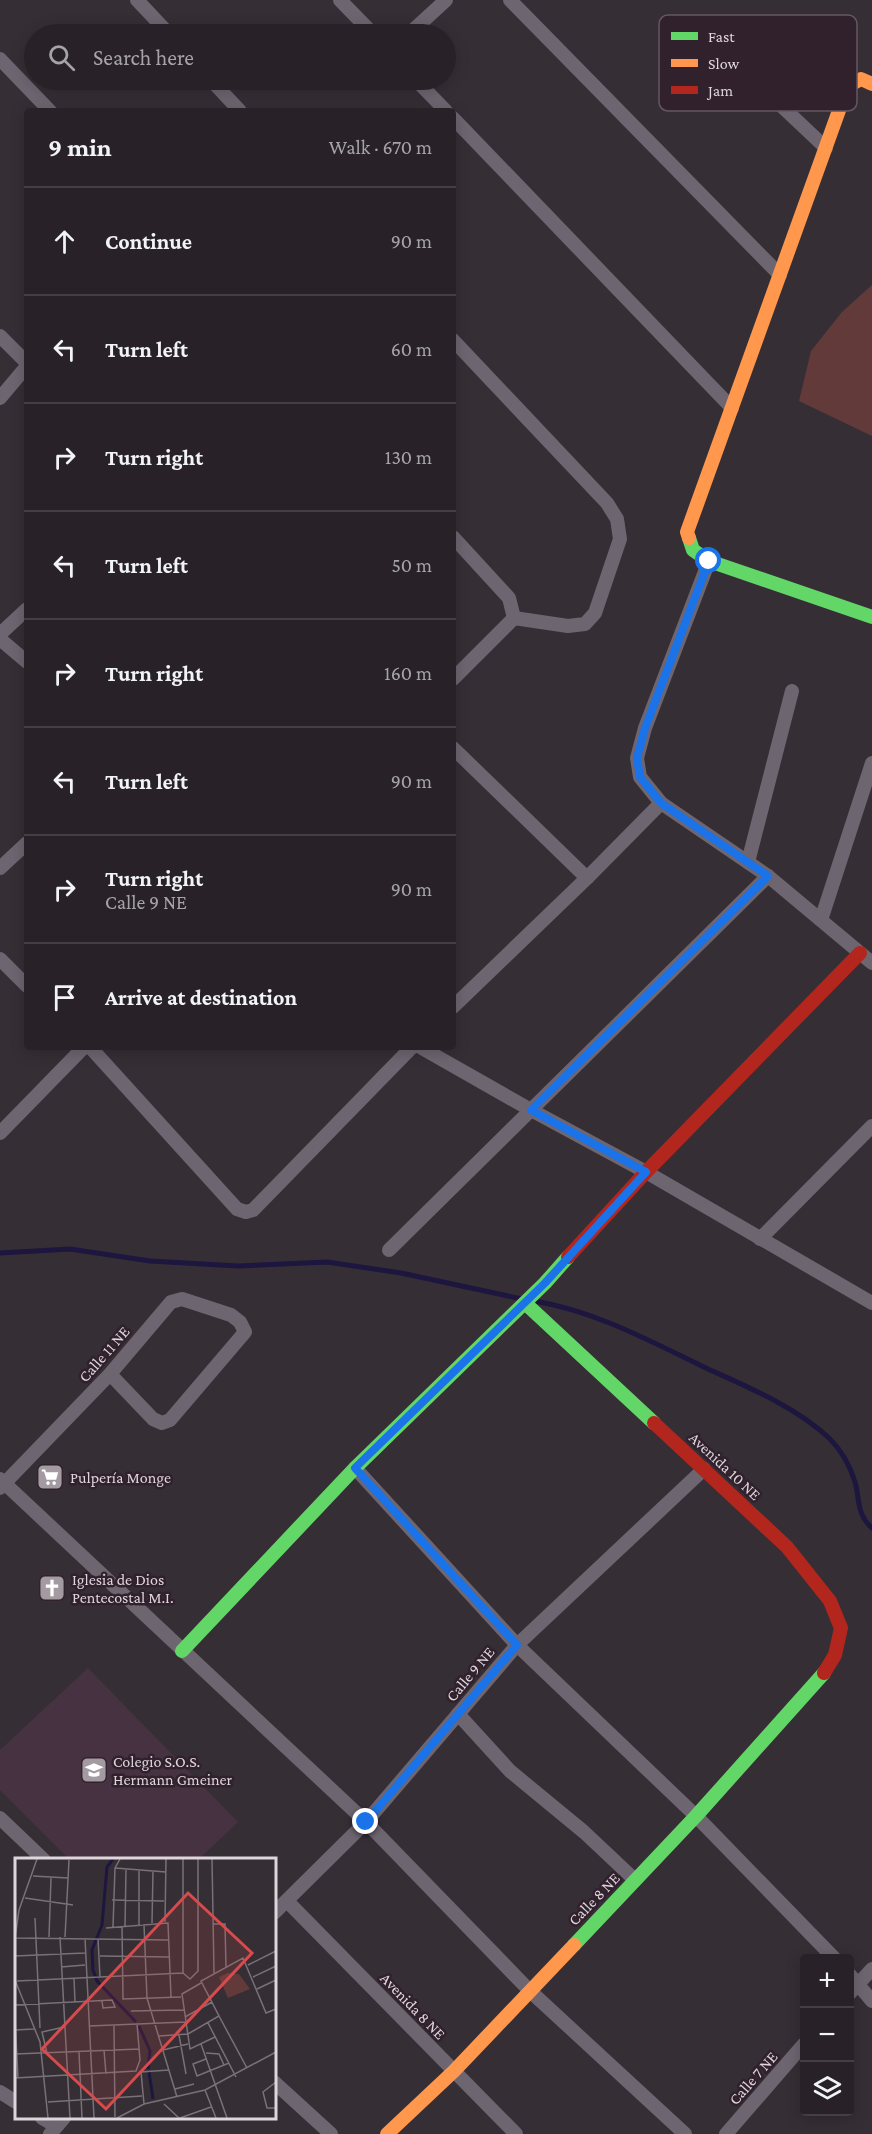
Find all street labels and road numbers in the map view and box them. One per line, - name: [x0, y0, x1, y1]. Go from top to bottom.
- street label: Calle 11 NE: [75, 1323, 133, 1385]
- street label: Avenida 10 NE: [686, 1429, 764, 1504]
- street label: Calle 9 NE: [442, 1643, 498, 1705]
- street label: Calle 8 NE: [565, 1869, 623, 1929]
- street label: Avenida 8 NE: [377, 1969, 449, 2043]
- street label: Calle 7 NE: [725, 2048, 781, 2108]

